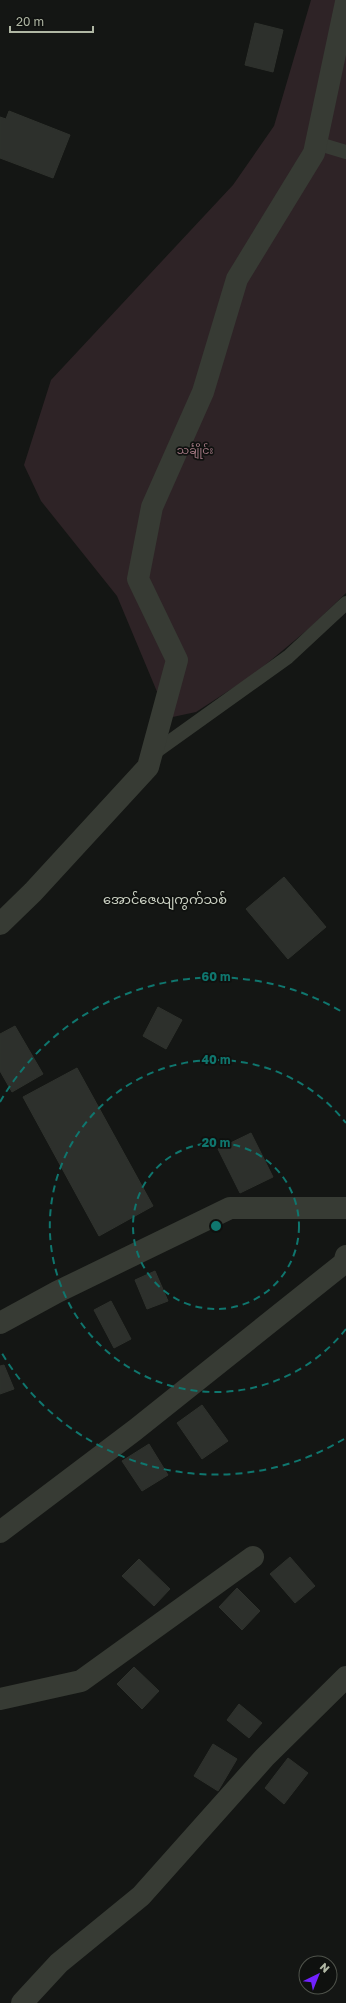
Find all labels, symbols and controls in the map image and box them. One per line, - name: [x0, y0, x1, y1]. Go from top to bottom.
- scale bar: [10, 8, 93, 34]
- text: 20 m: [16, 14, 44, 29]
- park label: သင်္ချိုင်း: [177, 443, 213, 459]
- district label: အောင်ဇေယျကွက်သစ်: [103, 891, 227, 910]
- text: 60 m: [202, 969, 230, 984]
- text: 40 m: [202, 1052, 230, 1067]
- text: 20 m: [202, 1135, 230, 1150]
- centre of rings: [209, 1219, 223, 1233]
- north arrow: [298, 1955, 338, 1995]
- text: N: [318, 1960, 333, 1975]

